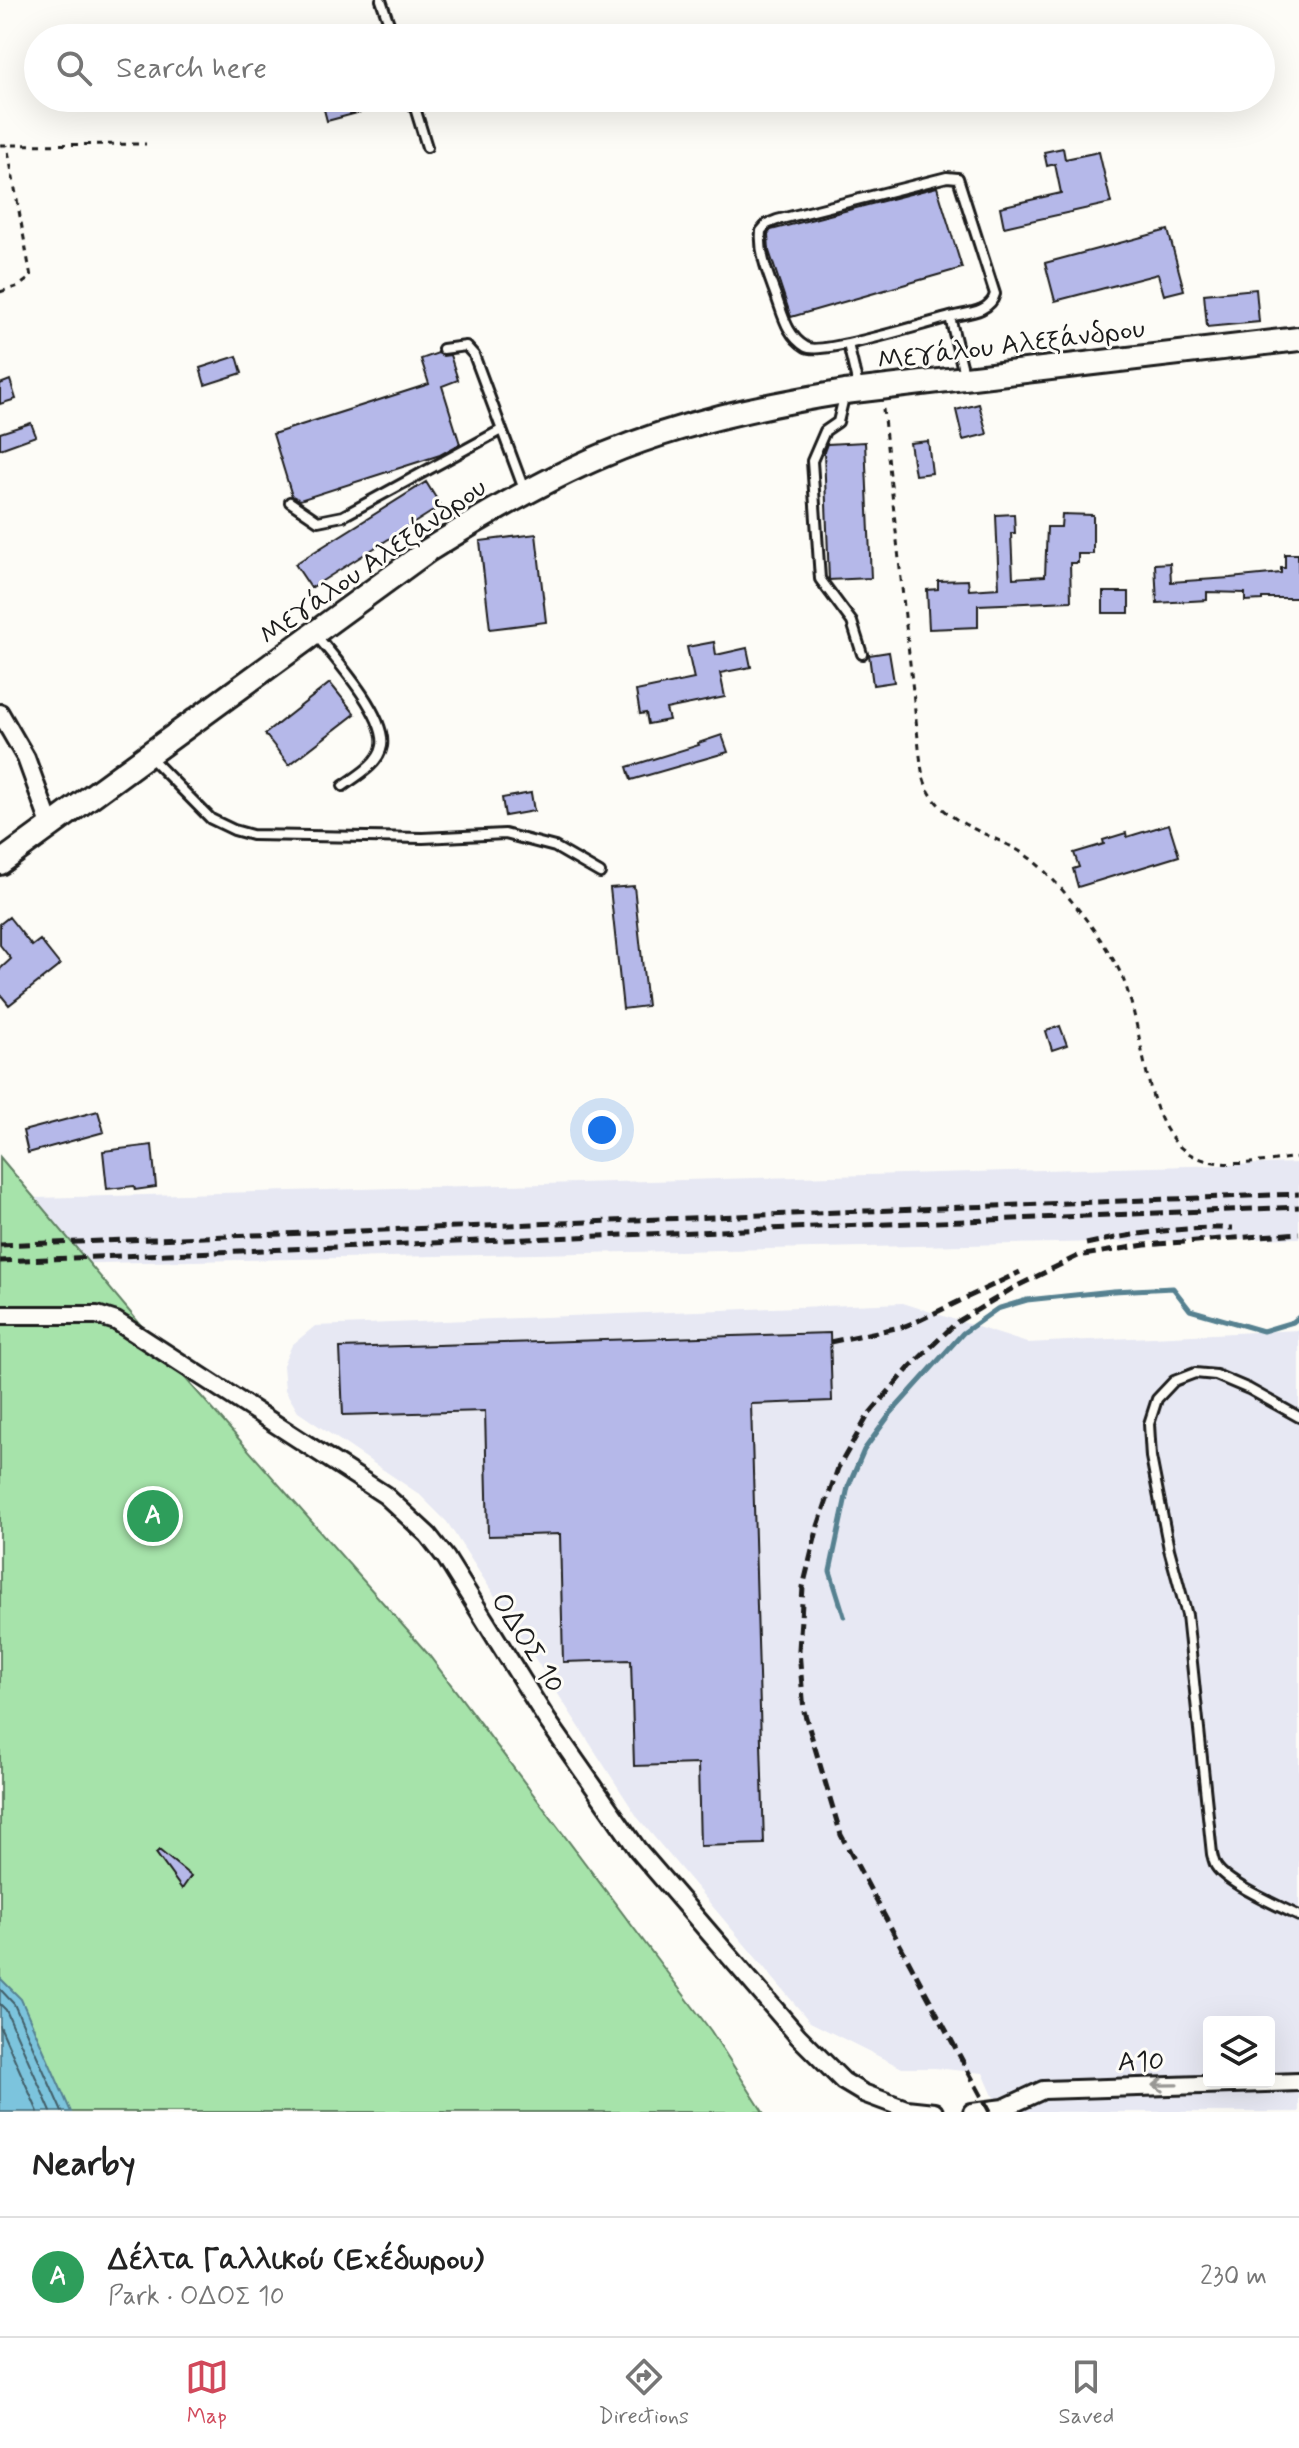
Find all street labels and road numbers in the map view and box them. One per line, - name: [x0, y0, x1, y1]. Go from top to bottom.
- street label: Μεγάλου Αλεξάνδρου: [875, 311, 1147, 380]
- street label: Μεγάλου Αλεξάνδρου: [253, 470, 494, 654]
- street label: ΟΔΟΣ 10: [481, 1586, 572, 1701]
- street label: Α10: [1117, 2044, 1165, 2081]

